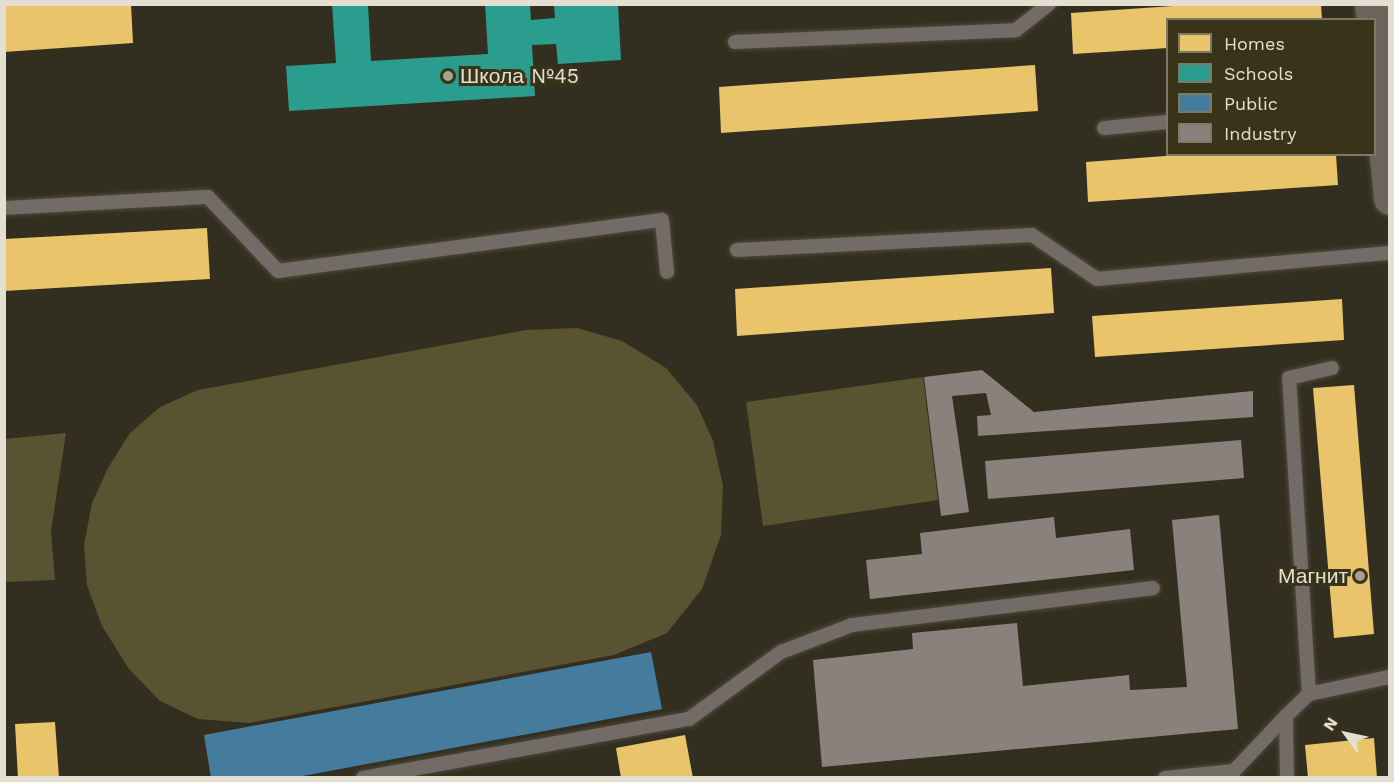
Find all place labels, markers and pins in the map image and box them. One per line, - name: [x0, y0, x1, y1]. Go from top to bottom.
- place label: Школа №45: [460, 63, 579, 89]
- marker: Школа №45: [441, 69, 455, 83]
- place label: Магнит: [1278, 563, 1348, 589]
- marker: Магнит: [1353, 569, 1367, 583]

